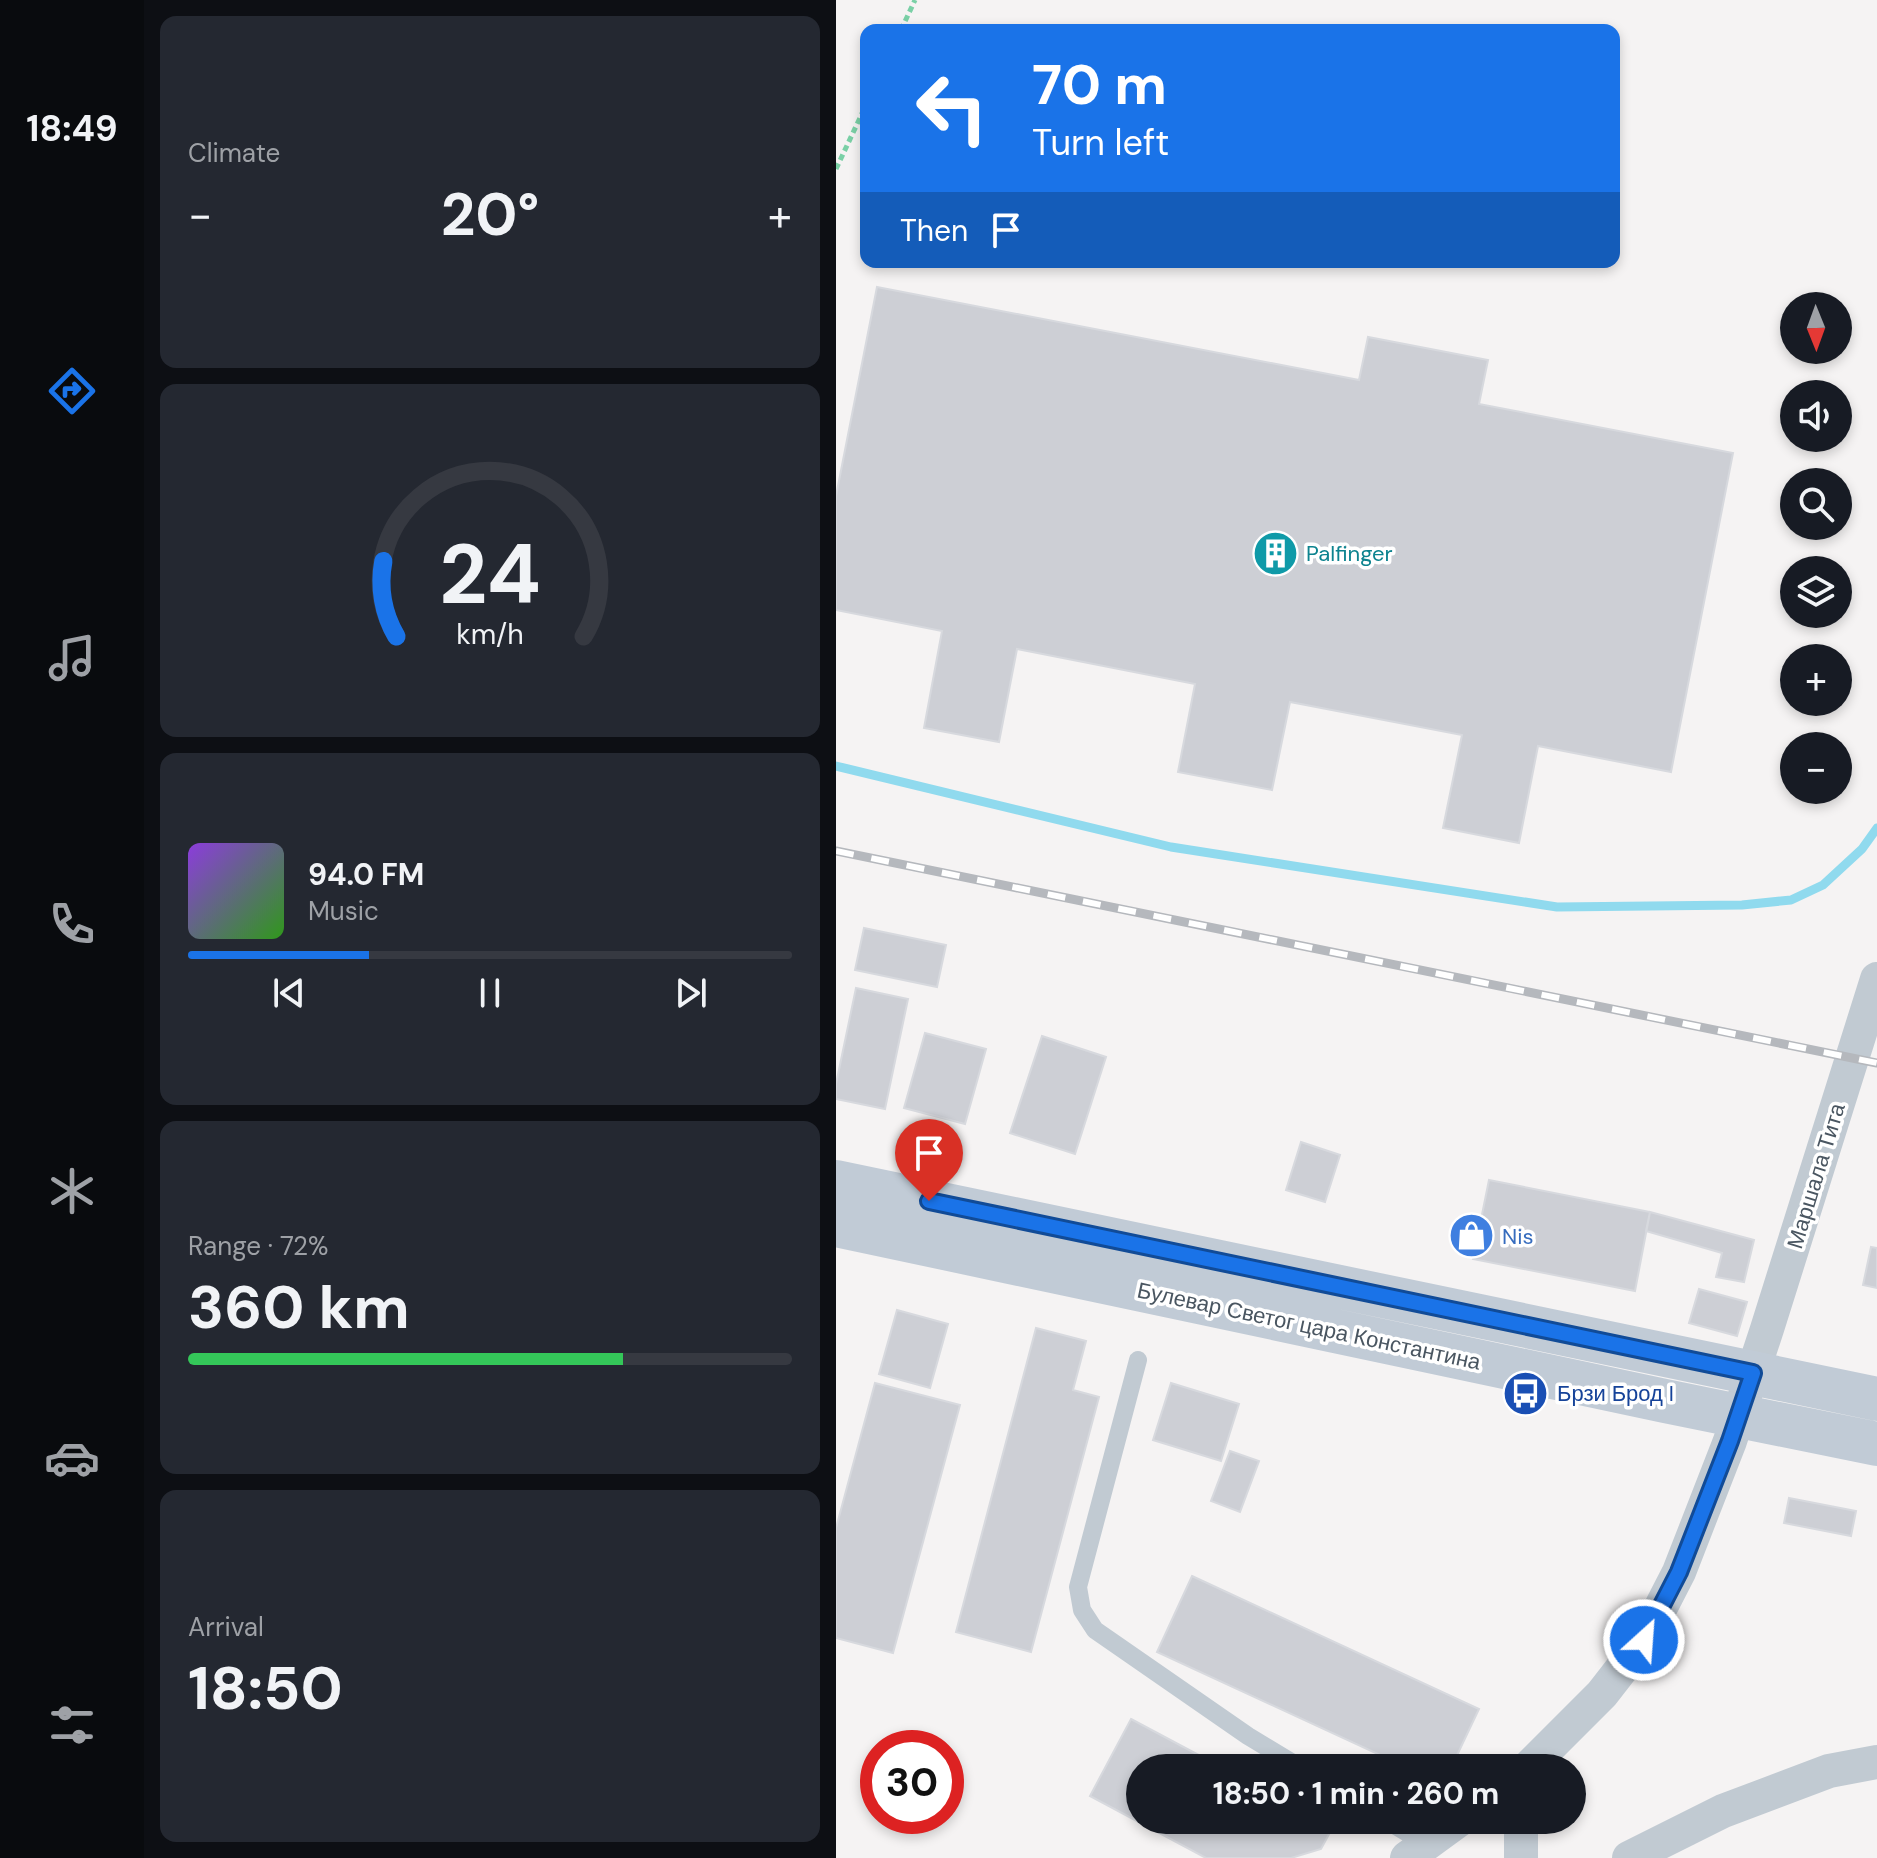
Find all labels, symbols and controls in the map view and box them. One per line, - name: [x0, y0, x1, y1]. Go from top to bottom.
- text: 70 m: [1032, 48, 1167, 121]
- icon: left: [900, 56, 1004, 160]
- text: 18:49: [26, 105, 118, 152]
- text: Turn left: [1032, 119, 1169, 166]
- text: Climate: [188, 136, 280, 170]
- text: 20°: [441, 175, 539, 254]
- text: −: [188, 186, 212, 244]
- text: +: [768, 186, 792, 244]
- icon: arrive: [984, 208, 1028, 252]
- text: Then: [900, 211, 968, 250]
- north arrow: [1780, 292, 1852, 364]
- map controls: [1780, 292, 1852, 804]
- icon: directions: [44, 363, 100, 419]
- button: sound: [1780, 380, 1852, 452]
- button: search: [1780, 468, 1852, 540]
- text: 24: [439, 519, 541, 628]
- building icon: Palfinger: [1251, 529, 1299, 577]
- place label: Palfinger: [1306, 539, 1393, 568]
- button: layers: [1780, 556, 1852, 628]
- text: km/h: [456, 616, 524, 653]
- icon: music: [44, 630, 100, 686]
- button: +: [1780, 644, 1852, 716]
- button: −: [1780, 732, 1852, 804]
- text: 94.0 FM: [308, 855, 424, 894]
- text: Music: [308, 894, 379, 928]
- icon: phone: [44, 896, 100, 952]
- icon: previous: [267, 971, 311, 1015]
- icon: pause: [468, 971, 512, 1015]
- icon: next: [669, 971, 713, 1015]
- street label: Маршала Тита: [1780, 1099, 1852, 1252]
- pin: [895, 1119, 963, 1201]
- icon: arrive: [907, 1131, 951, 1175]
- icon: climate: [44, 1163, 100, 1219]
- shop icon: Nis: [1447, 1212, 1495, 1260]
- place label: Nis: [1502, 1222, 1534, 1251]
- text: Range · 72%: [188, 1229, 329, 1263]
- text: 360 km: [188, 1268, 410, 1347]
- street label: Булевар Светог цара Константина: [1135, 1275, 1484, 1377]
- bus stop icon: Брзи Брод I: [1502, 1369, 1550, 1417]
- place label: Брзи Брод I: [1557, 1379, 1674, 1408]
- icon: car: [44, 1430, 100, 1486]
- position arrow: [1602, 1598, 1686, 1682]
- text: Arrival: [188, 1610, 264, 1644]
- text: 18:50: [188, 1649, 343, 1728]
- icon: filters: [44, 1697, 100, 1753]
- speed limit sign: 30: [860, 1730, 964, 1834]
- text: 18:50 · 1 min · 260 m: [1213, 1774, 1499, 1813]

